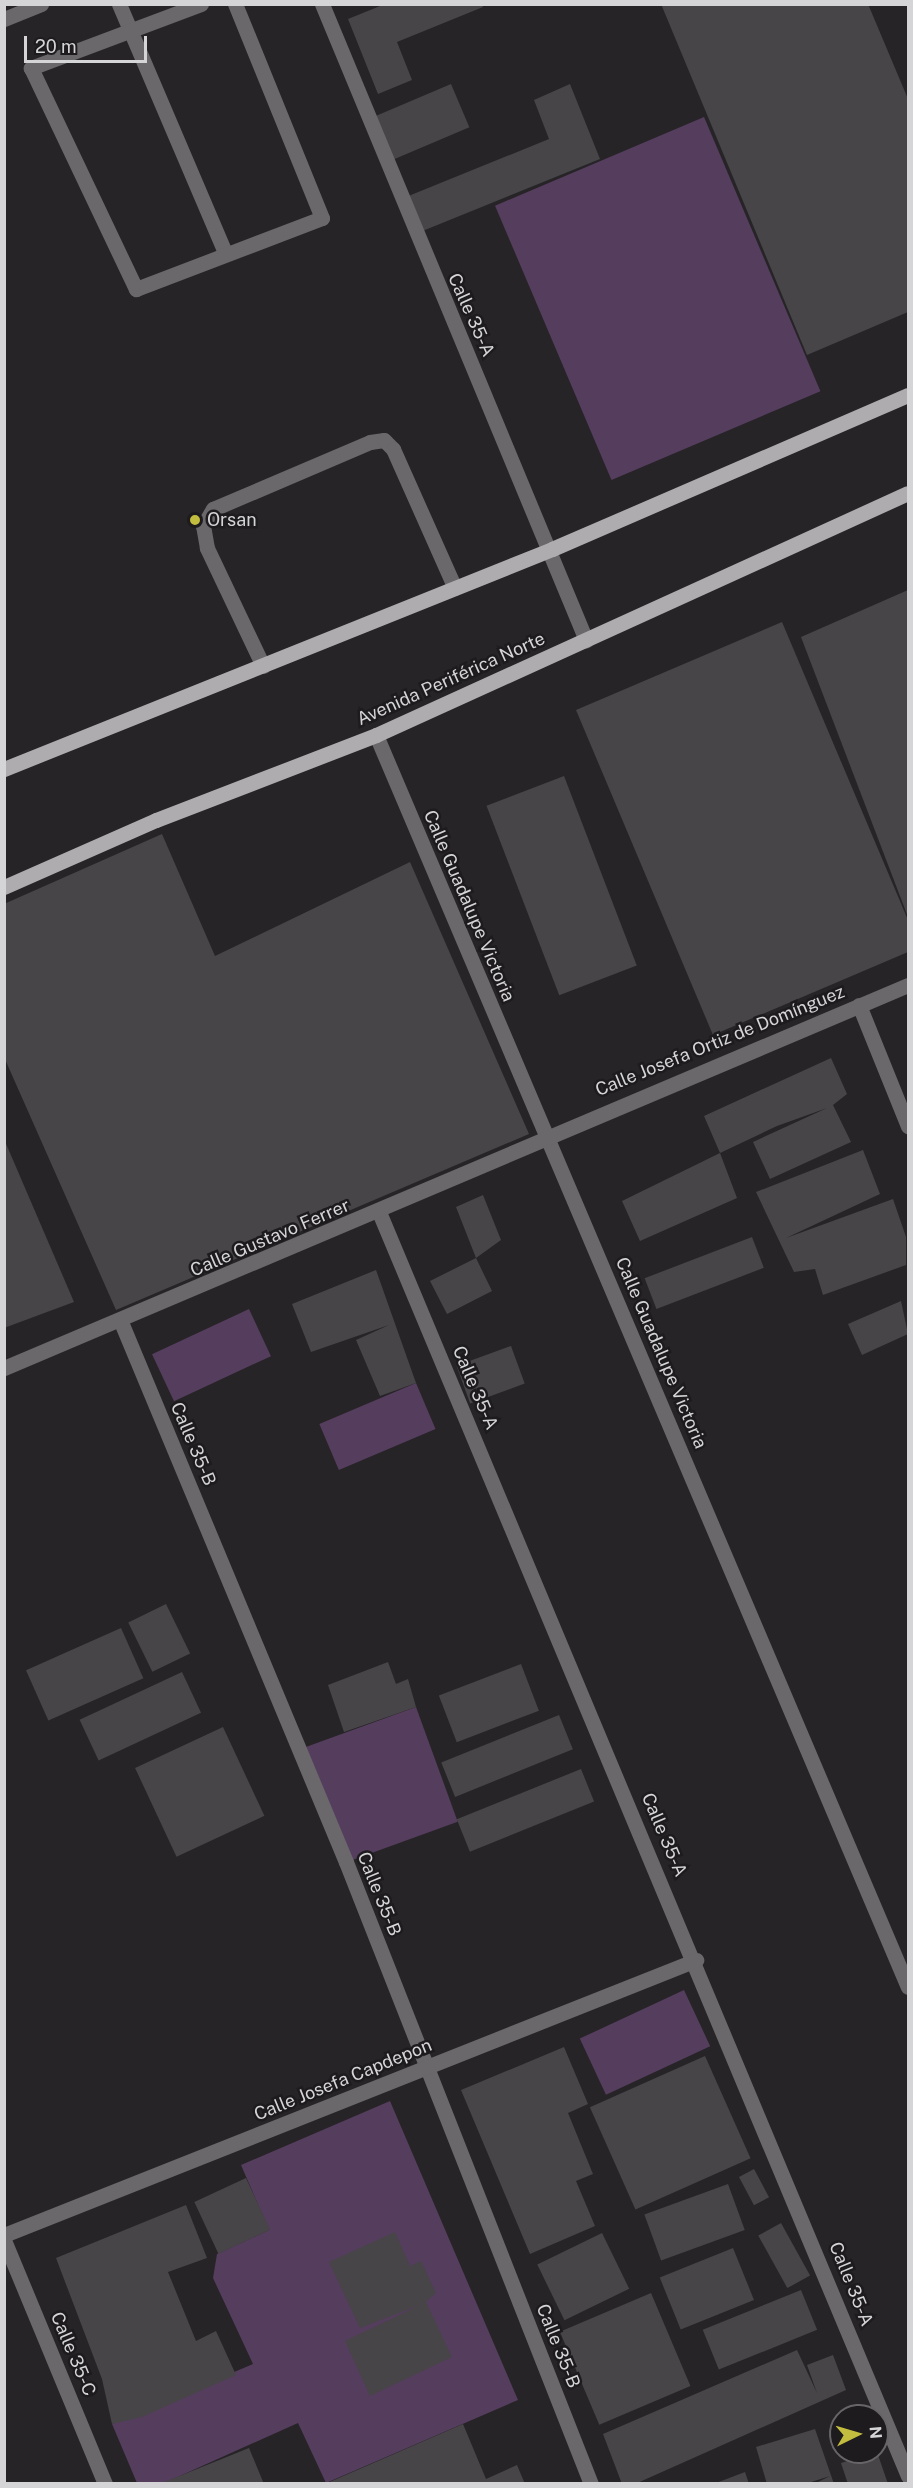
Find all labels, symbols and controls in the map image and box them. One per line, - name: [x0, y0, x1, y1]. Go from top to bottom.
- scale bar: [27, 24, 150, 62]
- text: 20 m: [35, 36, 77, 57]
- street label: Calle 35-A: [443, 270, 499, 360]
- place label: Orsan: [207, 509, 257, 531]
- marker: Orsan: [188, 513, 202, 527]
- street label: Avenida Periférica Norte: [354, 628, 548, 730]
- street label: Calle Guadalupe Victoria: [419, 807, 519, 1005]
- street label: Calle Josefa Ortiz de Domínguez: [592, 981, 848, 1101]
- street label: Calle Gustavo Ferrer: [187, 1195, 353, 1281]
- street label: Calle Guadalupe Victoria: [611, 1254, 711, 1452]
- street label: Calle 35-A: [448, 1343, 502, 1433]
- street label: Calle 35-B: [166, 1399, 220, 1489]
- street label: Calle 35-A: [637, 1790, 691, 1880]
- street label: Calle 35-B: [352, 1849, 406, 1939]
- street label: Calle Josefa Capdepon: [251, 2034, 435, 2126]
- street label: Calle 35-A: [824, 2239, 878, 2329]
- street label: Calle 35-B: [531, 2301, 585, 2391]
- street label: Calle 35-C: [46, 2309, 100, 2399]
- north arrow: [829, 2404, 889, 2464]
- text: N: [865, 2425, 885, 2440]

